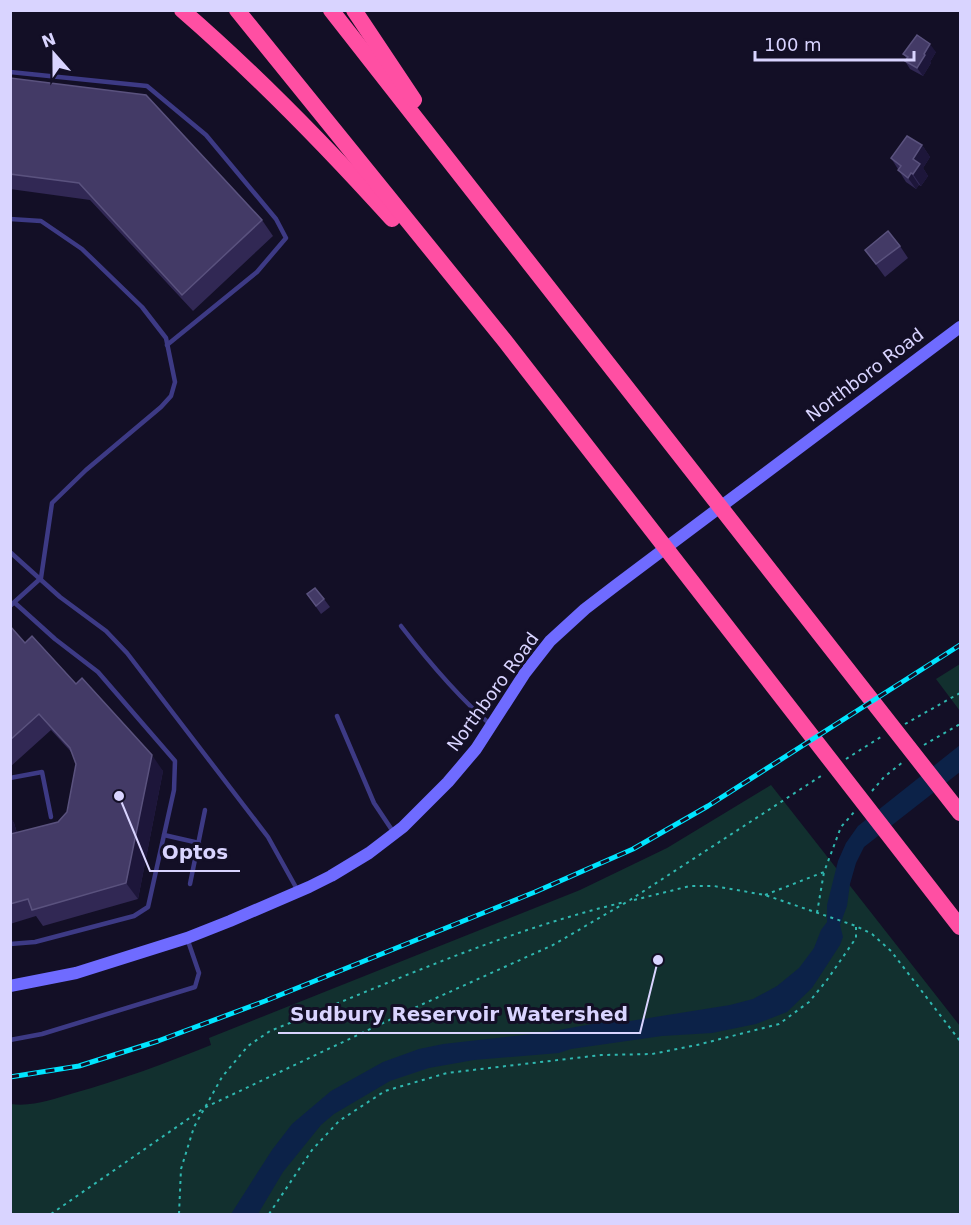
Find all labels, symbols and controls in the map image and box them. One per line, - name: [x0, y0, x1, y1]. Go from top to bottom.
- north arrow: [24, 24, 84, 84]
- scale bar: [755, 24, 914, 62]
- text: N: [39, 29, 58, 52]
- text: 100 m: [764, 34, 822, 55]
- street label: Northboro Road: [802, 324, 928, 426]
- street label: Northboro Road: [442, 628, 543, 755]
- callout: Optos: [150, 833, 240, 871]
- text: Optos: [162, 840, 228, 864]
- callout: Sudbury Reservoir Watershed: [278, 995, 640, 1033]
- text: Sudbury Reservoir Watershed: [290, 1002, 628, 1026]

